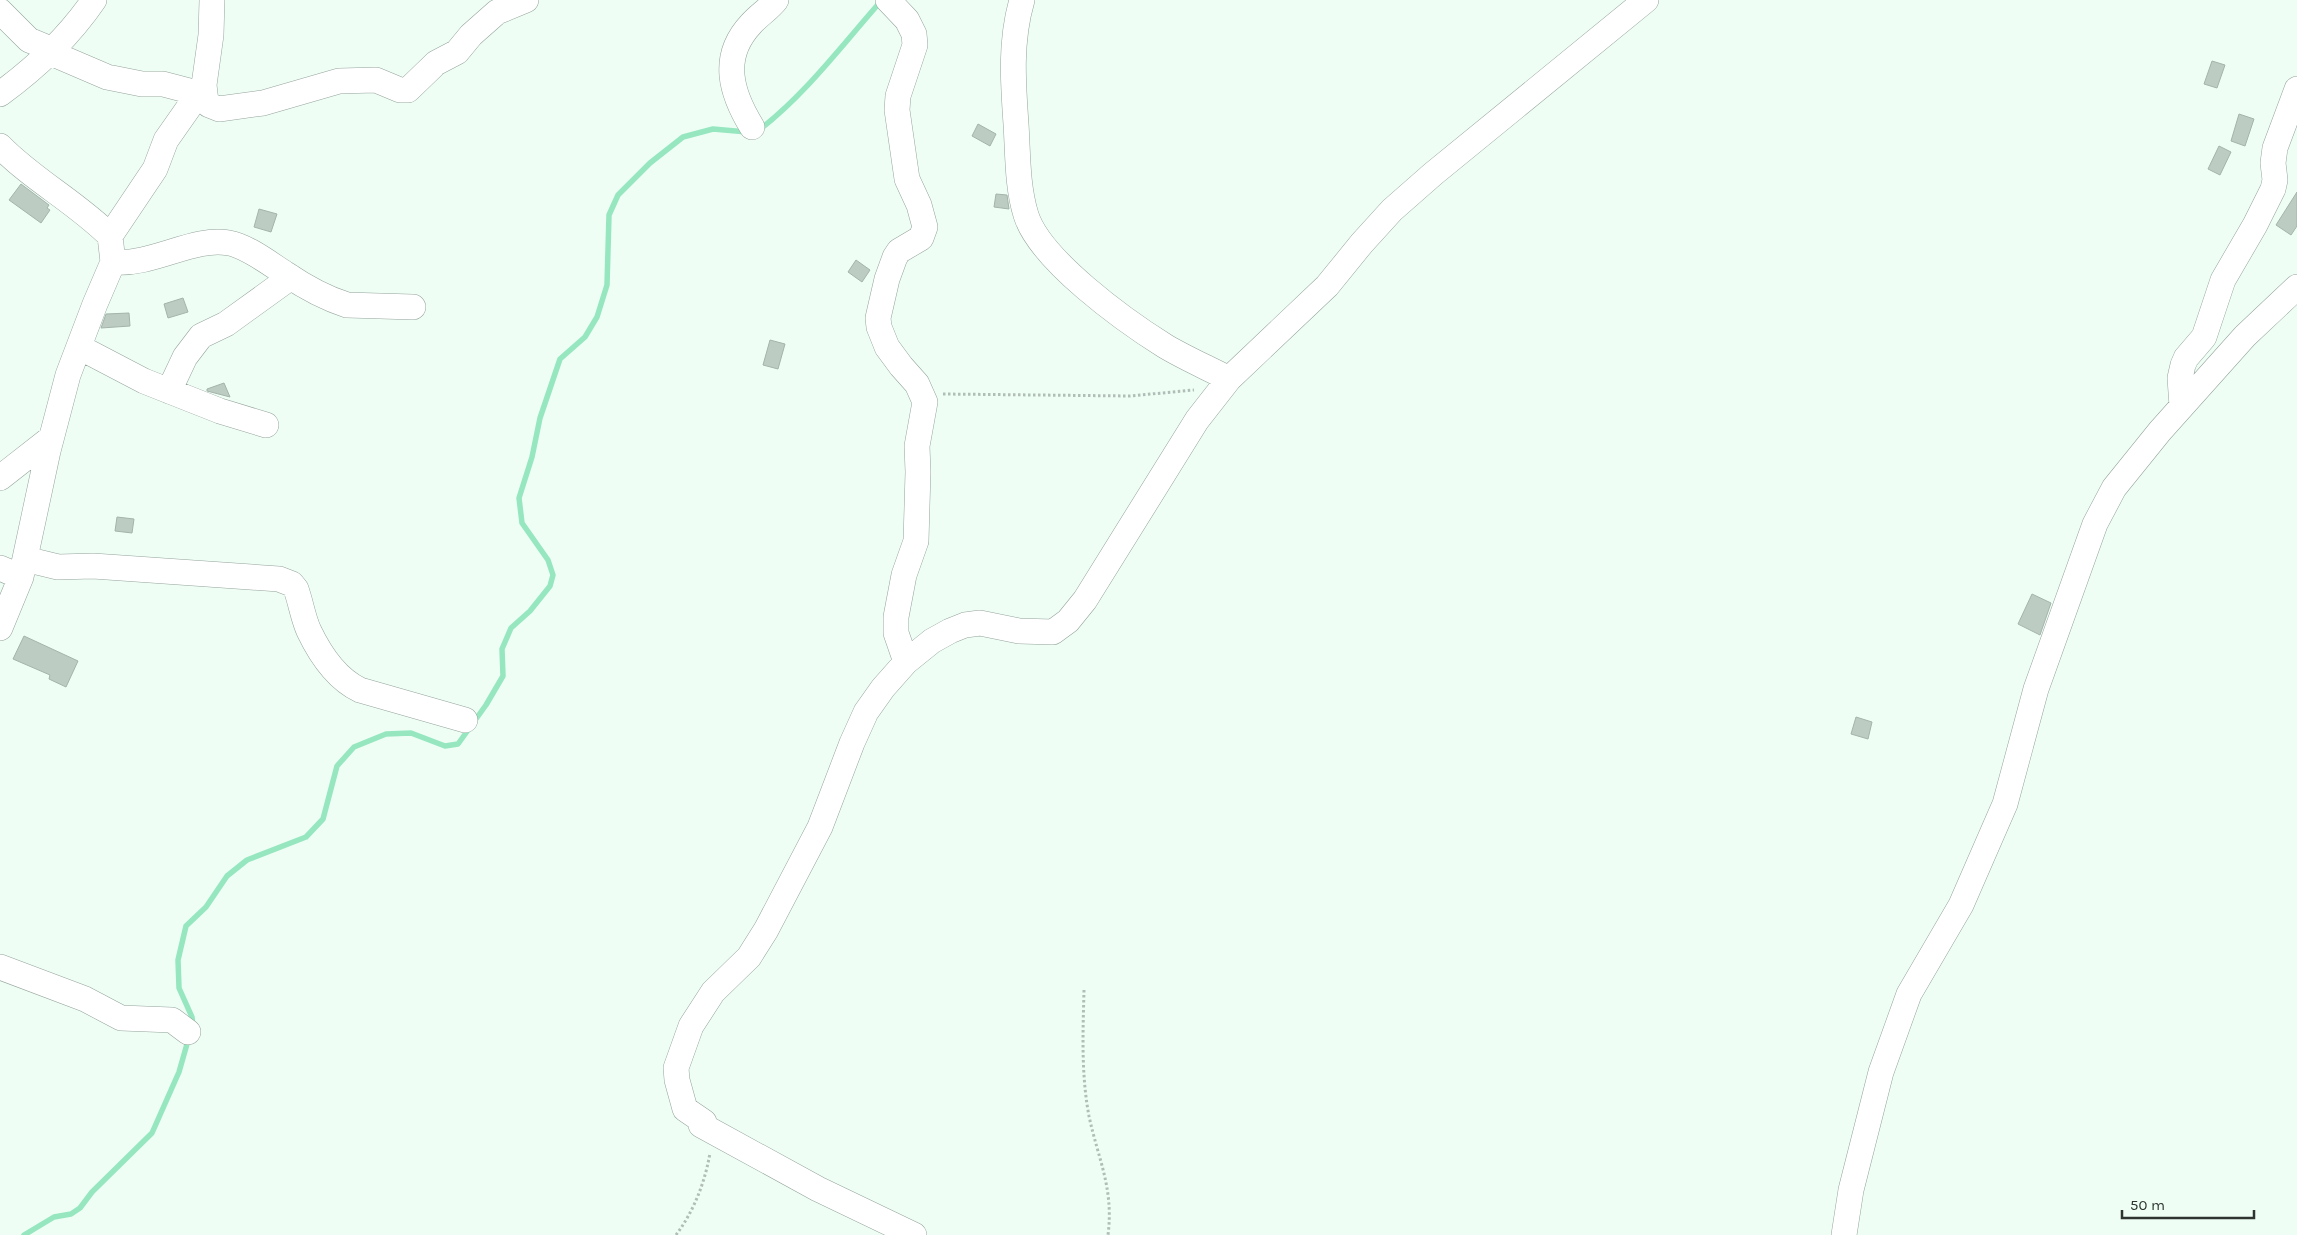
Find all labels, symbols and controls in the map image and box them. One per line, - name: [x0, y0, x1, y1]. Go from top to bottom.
- scale bar: [2122, 1188, 2254, 1220]
- text: 50 m: [2130, 1196, 2165, 1214]

